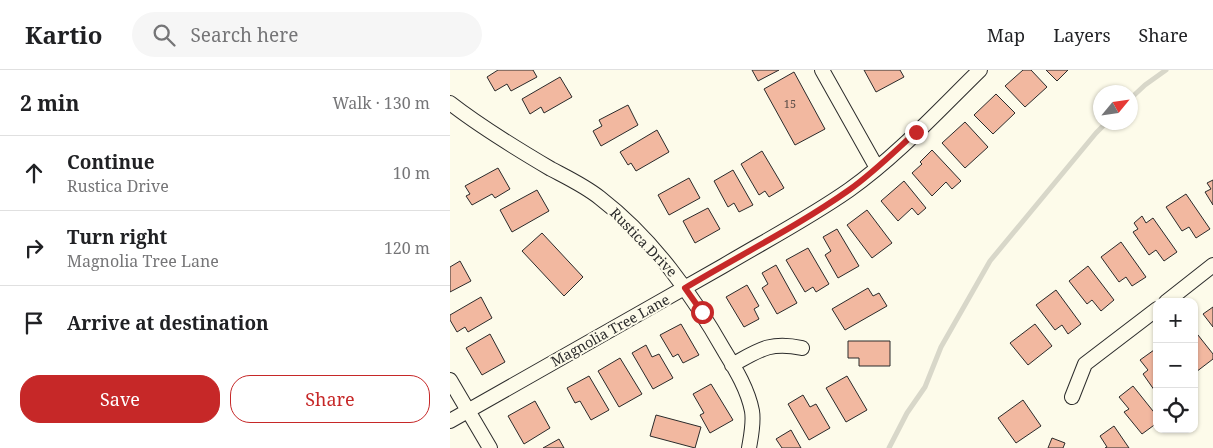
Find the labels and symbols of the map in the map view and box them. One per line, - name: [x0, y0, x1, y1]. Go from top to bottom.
- north arrow: [1093, 85, 1138, 130]
- house number: 15: [784, 96, 796, 111]
- route end: [905, 121, 928, 144]
- street label: Rustica Drive: [606, 203, 682, 281]
- street label: Magnolia Tree Lane: [547, 289, 673, 371]
- route start: [691, 301, 714, 324]

